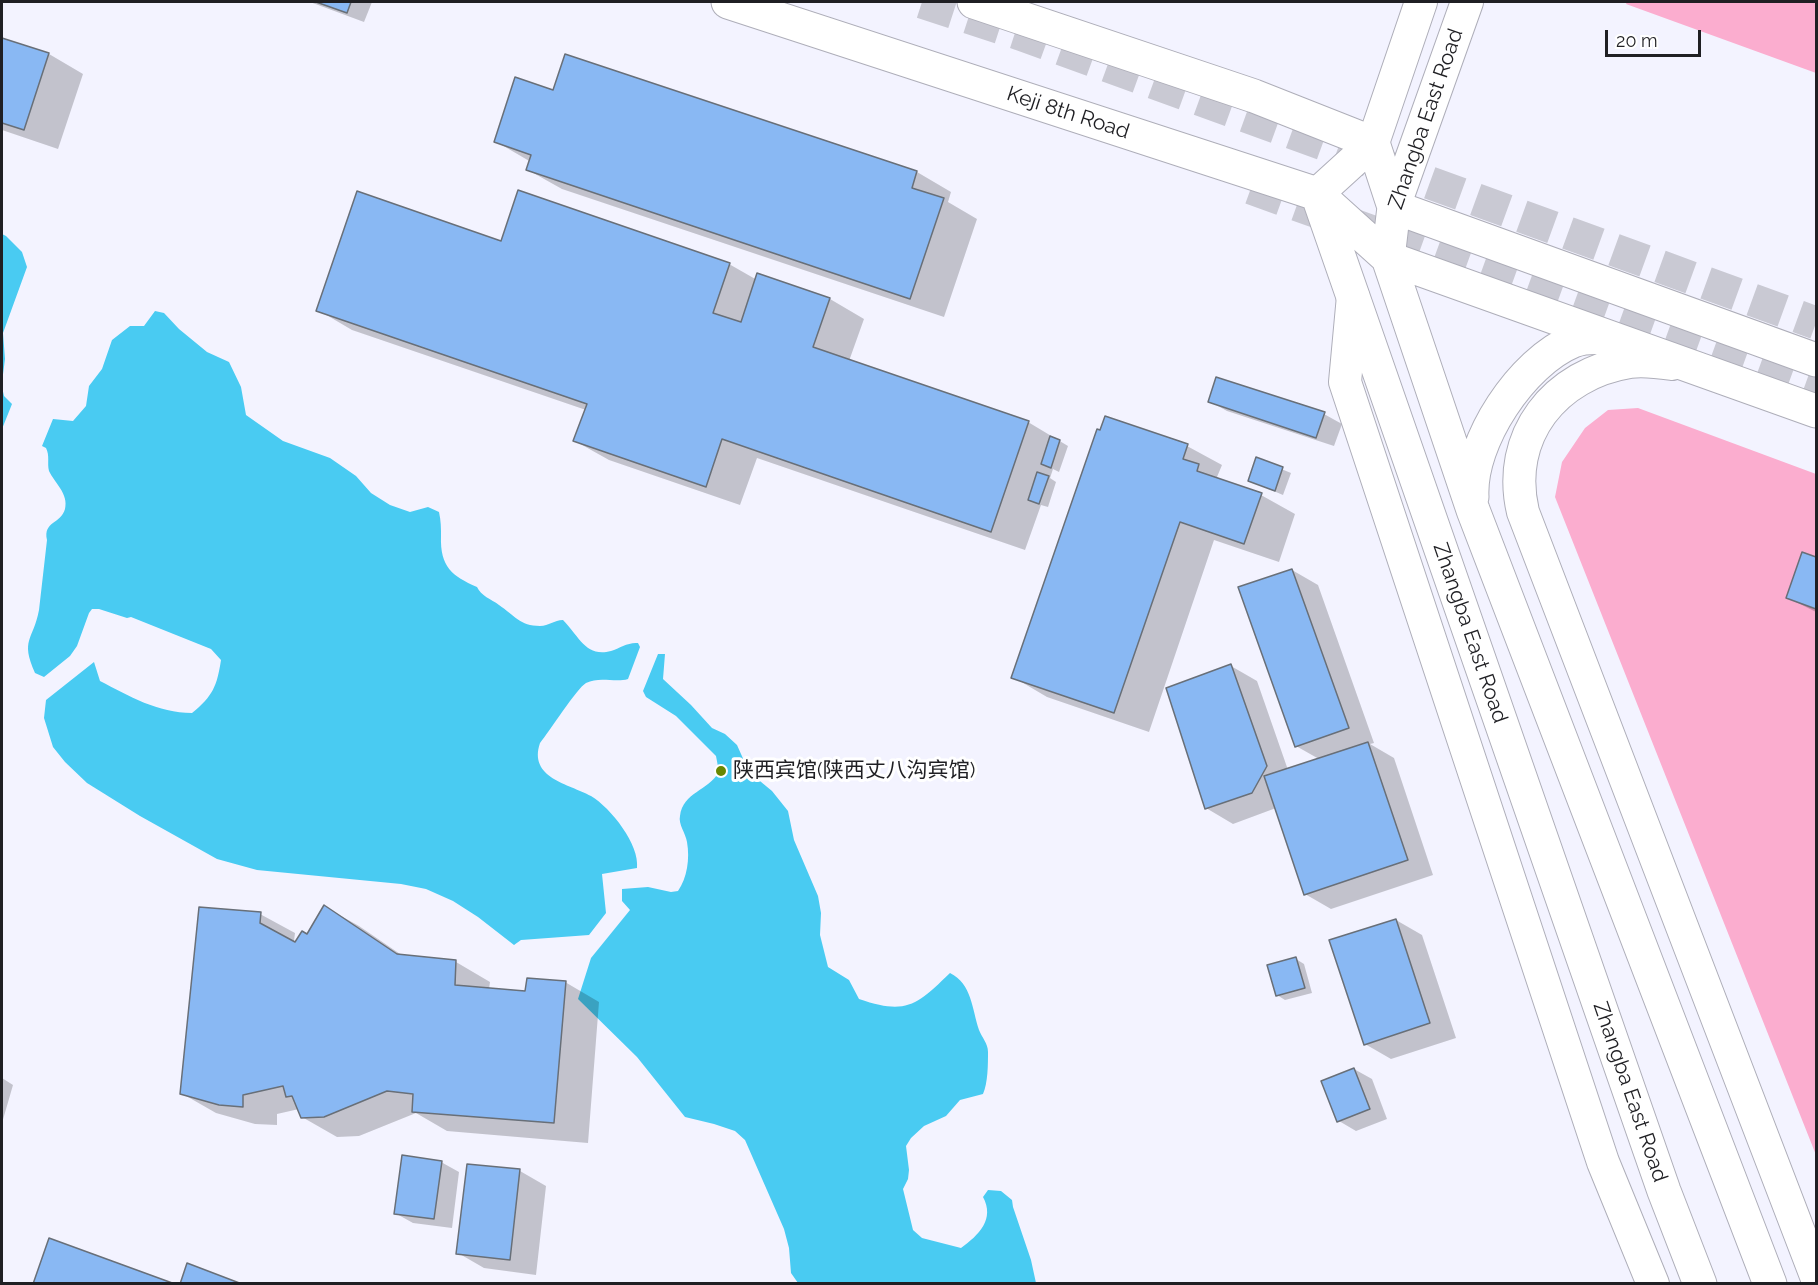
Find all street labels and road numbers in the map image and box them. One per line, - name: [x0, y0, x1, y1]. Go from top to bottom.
- street label: Zhangba East Road: [1383, 26, 1469, 212]
- street label: Keji 8th Road: [1004, 81, 1132, 145]
- street label: Zhangba East Road: [1427, 540, 1513, 726]
- street label: Zhangba East Road: [1587, 999, 1673, 1185]

